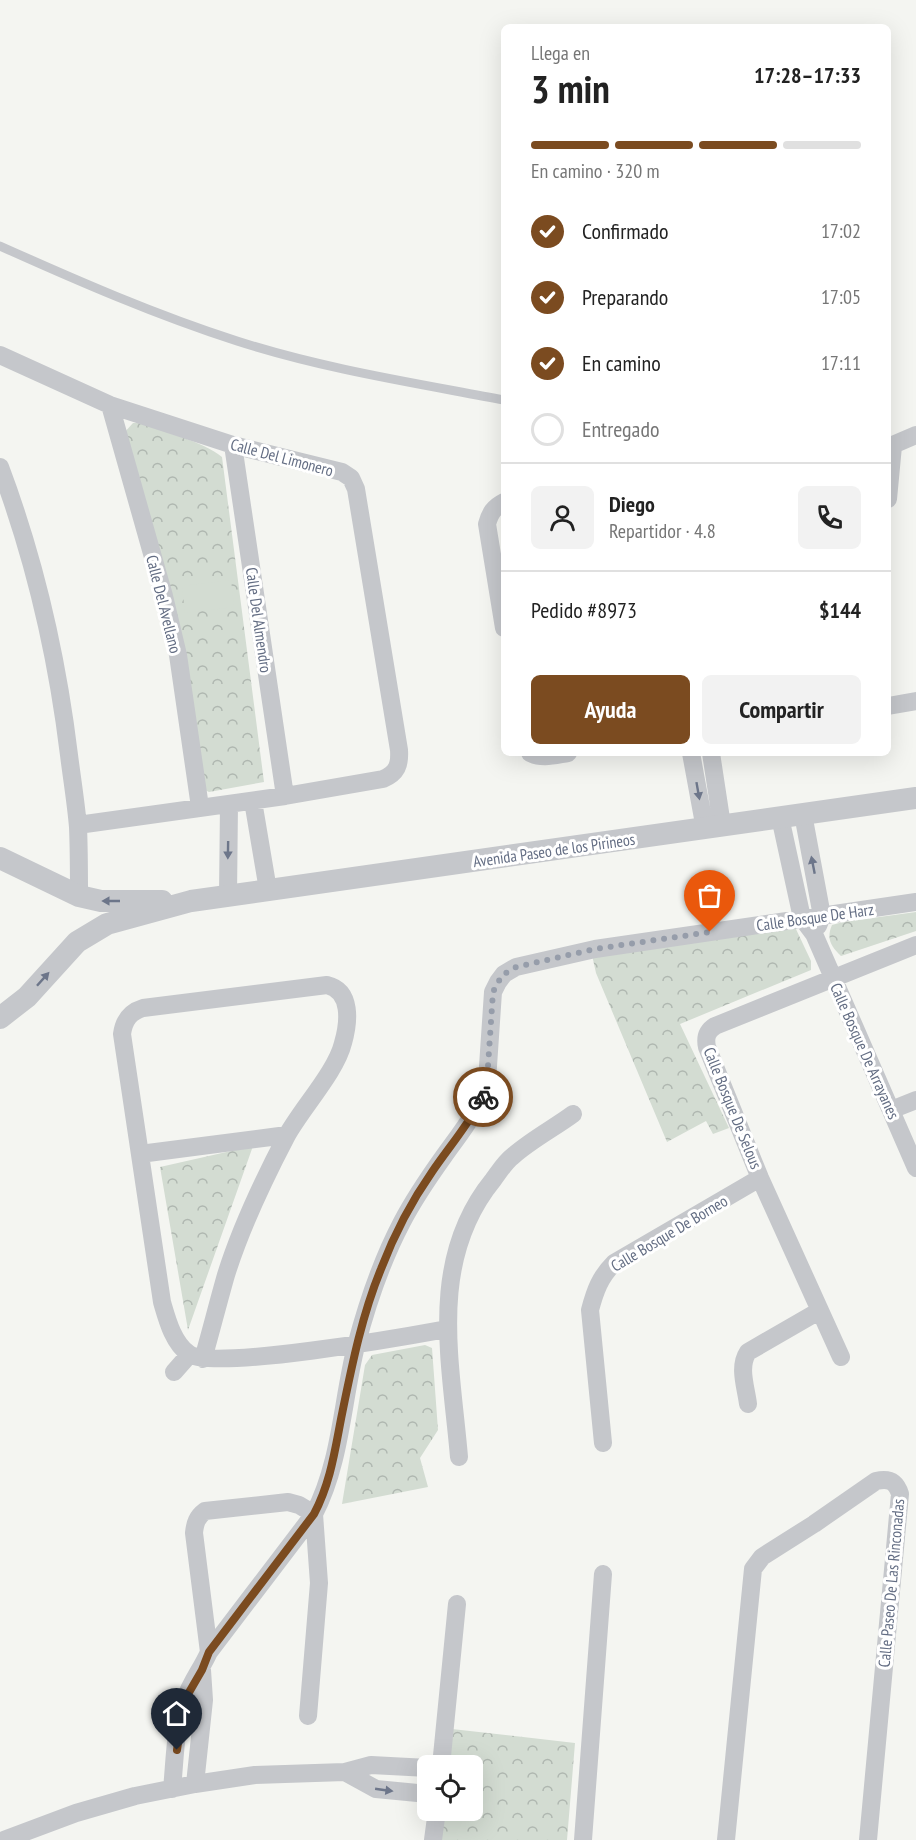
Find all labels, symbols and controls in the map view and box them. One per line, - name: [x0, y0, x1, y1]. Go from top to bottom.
- text: Llega en: [531, 40, 590, 66]
- text: 17:28–17:33: [754, 61, 861, 89]
- text: 3 min: [531, 63, 610, 114]
- text: En camino · 320 m: [531, 158, 660, 184]
- icon: check: [531, 215, 564, 248]
- text: Confirmado: [582, 217, 668, 245]
- text: 17:02: [821, 218, 861, 244]
- icon: check: [531, 281, 564, 314]
- text: Preparando: [582, 283, 668, 311]
- text: 17:05: [821, 284, 861, 310]
- icon: check: [531, 347, 564, 380]
- text: En camino: [582, 349, 661, 377]
- text: 17:11: [821, 350, 861, 376]
- text: Entregado: [582, 415, 659, 443]
- street label: Calle Del Limonero: [228, 434, 336, 480]
- button: person: [531, 486, 594, 549]
- button: phone: [798, 486, 861, 549]
- text: Diego: [609, 490, 655, 518]
- text: Repartidor · 4.8: [609, 518, 716, 544]
- street label: Calle Del Avellano: [142, 553, 186, 655]
- street label: Calle Del Almendro: [242, 566, 276, 674]
- text: Pedido #8973: [531, 596, 637, 624]
- text: $144: [819, 596, 861, 624]
- button: Ayuda: [531, 675, 690, 744]
- button: Compartir: [702, 675, 861, 744]
- one-way arrow: [694, 782, 703, 801]
- street label: Avenida Paseo de los Pirineos: [472, 829, 636, 871]
- one-way arrow: [223, 840, 233, 859]
- one-way arrow: [808, 855, 817, 874]
- pin: [684, 870, 735, 932]
- icon: bag: [693, 879, 726, 912]
- one-way arrow: [102, 896, 121, 906]
- street label: Calle Bosque De Harz: [755, 899, 875, 935]
- one-way arrow: [36, 972, 49, 987]
- street label: Calle Bosque De Arrayanes: [826, 980, 904, 1122]
- street label: Calle Bosque De Selous: [699, 1044, 767, 1172]
- courier: [453, 1067, 513, 1127]
- icon: bike: [467, 1081, 500, 1114]
- street label: Calle Bosque De Borneo: [607, 1190, 731, 1276]
- street label: Calle Paseo De Las Rinconadas: [874, 1498, 908, 1668]
- pin: [151, 1688, 202, 1750]
- icon: home: [160, 1697, 193, 1730]
- map controls: [417, 1755, 483, 1821]
- button: locate: [417, 1755, 483, 1821]
- one-way arrow: [375, 1785, 394, 1794]

